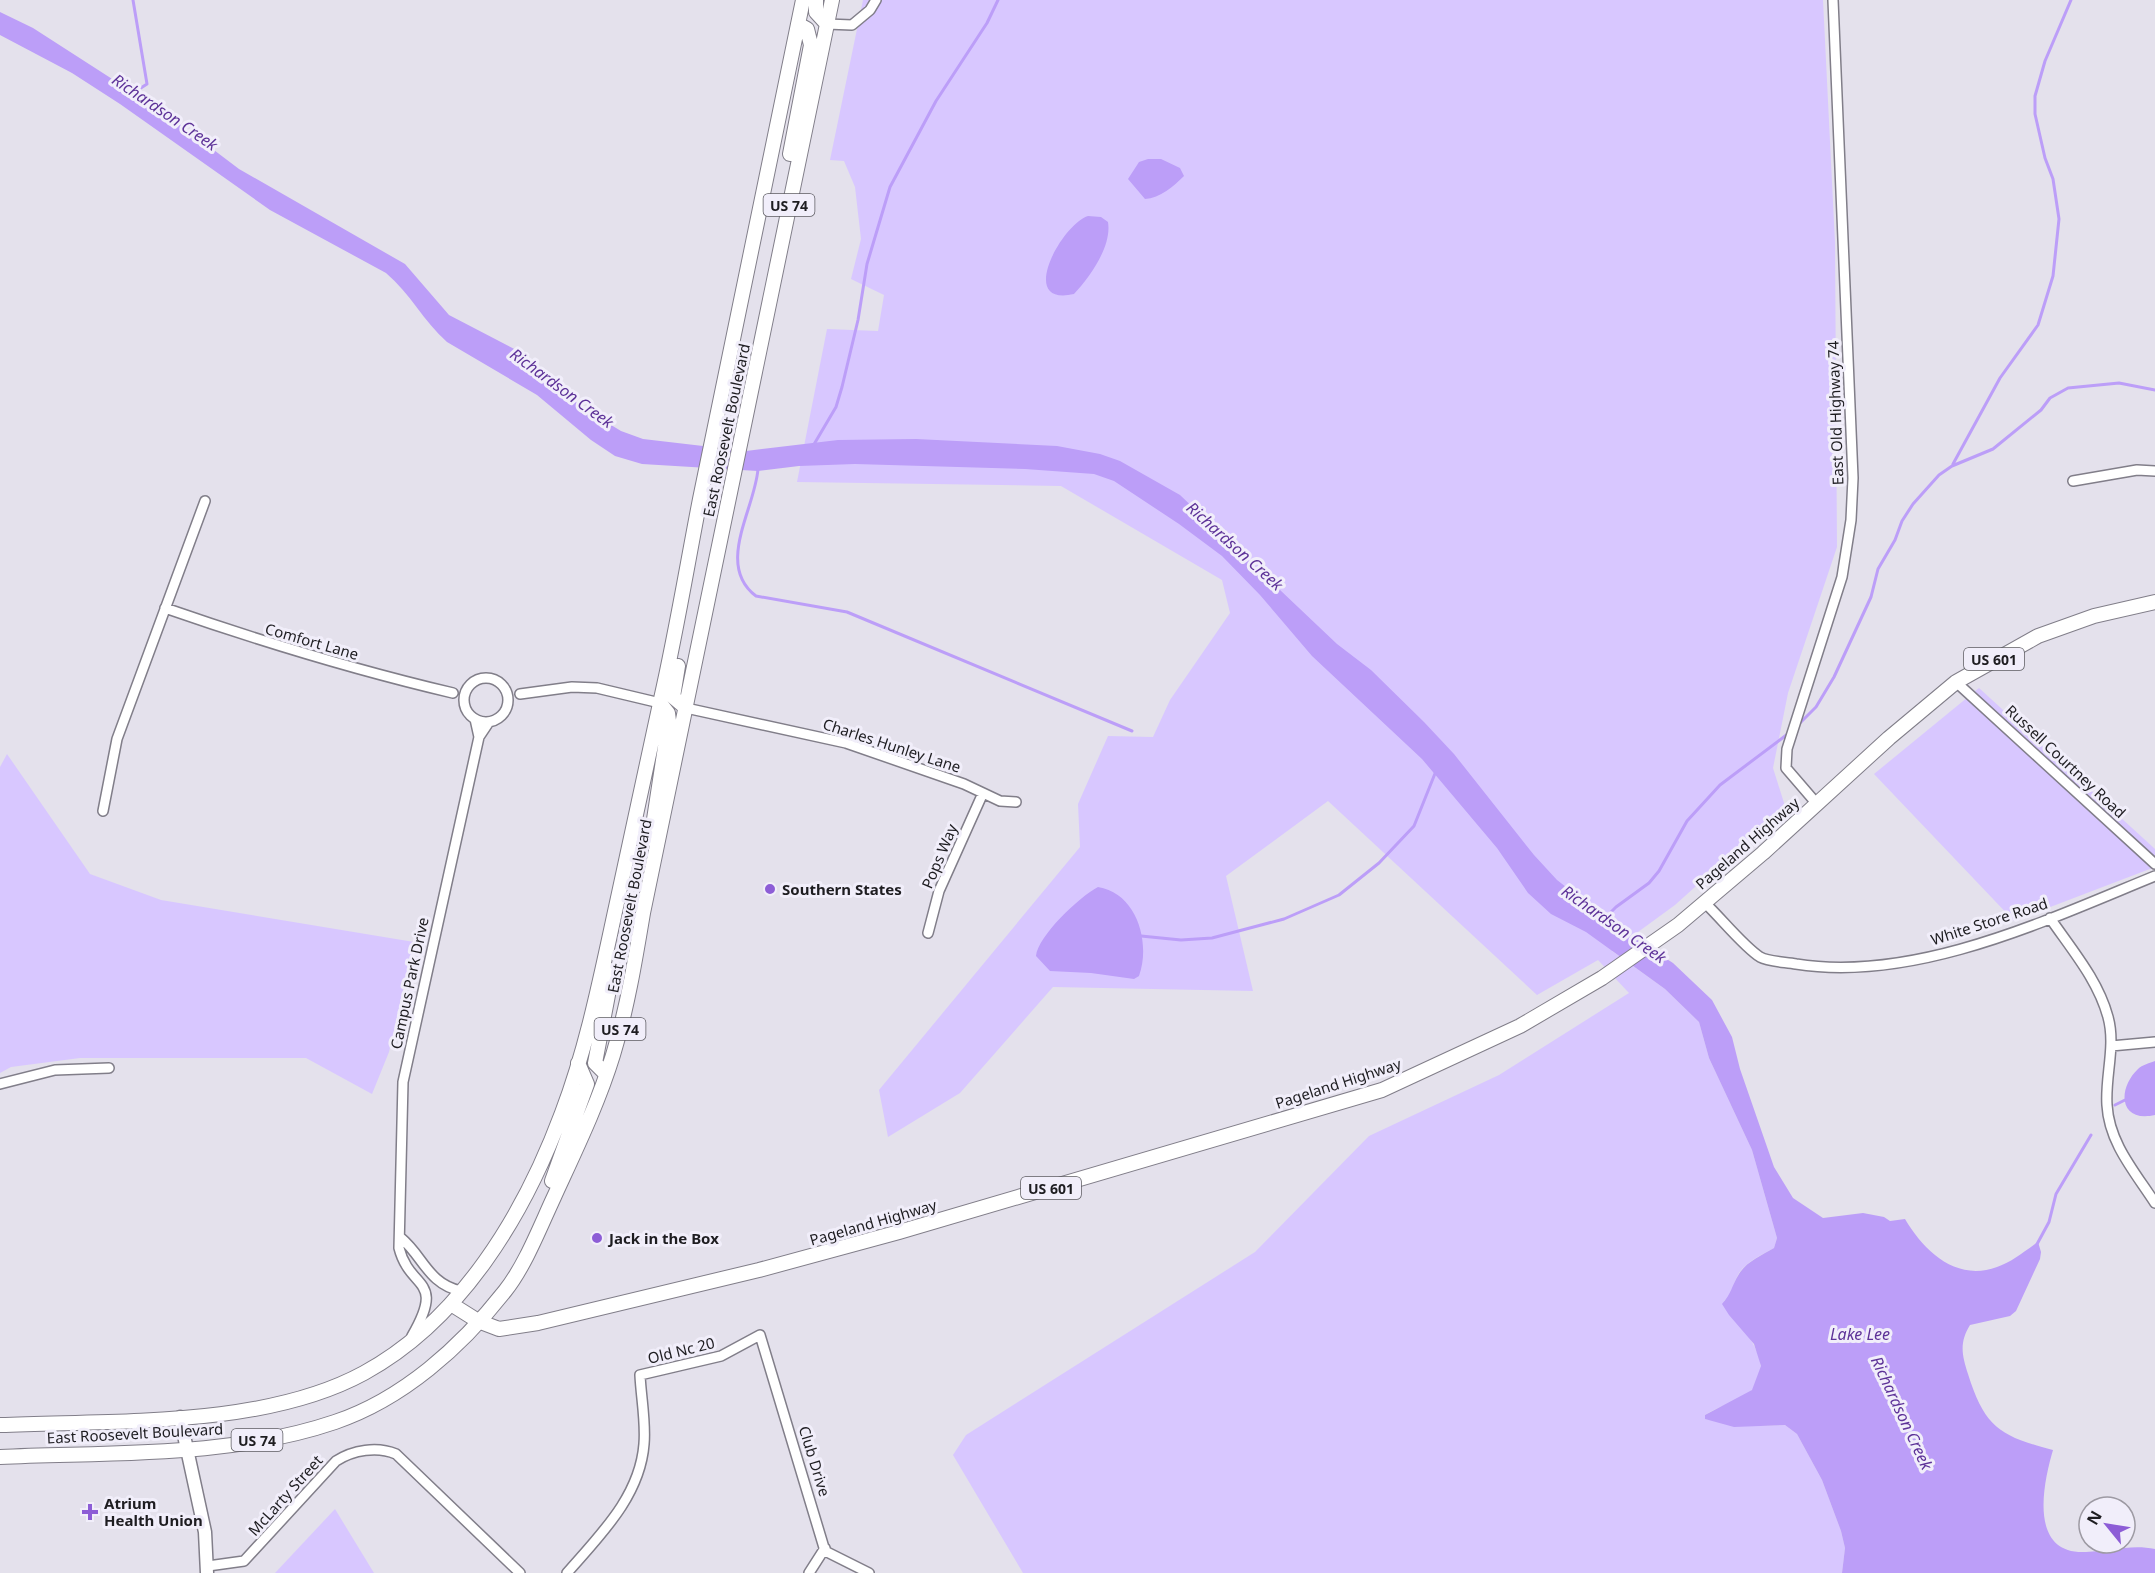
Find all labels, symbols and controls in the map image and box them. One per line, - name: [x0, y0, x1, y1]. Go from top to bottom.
- water label: Richardson Creek: [108, 69, 223, 156]
- road number: US 74: [764, 194, 814, 216]
- street label: East Old Highway 74: [1822, 340, 1848, 485]
- street label: East Roosevelt Boulevard: [698, 342, 754, 518]
- water label: Richardson Creek: [506, 343, 619, 434]
- water label: Richardson Creek: [1182, 497, 1289, 596]
- street label: Comfort Lane: [263, 618, 361, 664]
- road number: US 601: [1964, 648, 2024, 670]
- street label: Russell Courtney Road: [2002, 700, 2130, 822]
- street label: Charles Hunley Lane: [820, 713, 964, 777]
- street label: Pageland Highway: [1691, 792, 1803, 894]
- street label: East Roosevelt Boulevard: [602, 817, 656, 995]
- street label: Pops Way: [916, 820, 962, 891]
- place label: Southern States: [782, 879, 902, 899]
- water label: Richardson Creek: [1557, 880, 1672, 969]
- marker: Southern States: [763, 882, 777, 896]
- street label: White Store Road: [1928, 893, 2050, 949]
- street label: Campus Park Drive: [385, 915, 433, 1051]
- road number: US 74: [594, 1018, 646, 1040]
- street label: Pageland Highway: [1273, 1053, 1404, 1113]
- road number: US 601: [1021, 1177, 1081, 1199]
- street label: Pageland Highway: [807, 1194, 939, 1250]
- place label: Jack in the Box: [607, 1228, 719, 1248]
- marker: Jack in the Box: [590, 1231, 604, 1245]
- water label: Lake Lee: [1830, 1323, 1890, 1345]
- street label: Old Nc 20: [645, 1332, 717, 1368]
- water label: Richardson Creek: [1866, 1353, 1938, 1474]
- street label: East Roosevelt Boulevard: [46, 1418, 224, 1448]
- street label: Club Drive: [795, 1423, 835, 1499]
- road number: US 74: [232, 1429, 282, 1451]
- street label: McLarty Street: [243, 1450, 327, 1540]
- place label: Atrium Health Union: [104, 1493, 203, 1530]
- north arrow: [2077, 1495, 2137, 1555]
- marker: Atrium Health Union: [81, 1503, 99, 1521]
- text: N: [2081, 1506, 2107, 1529]

